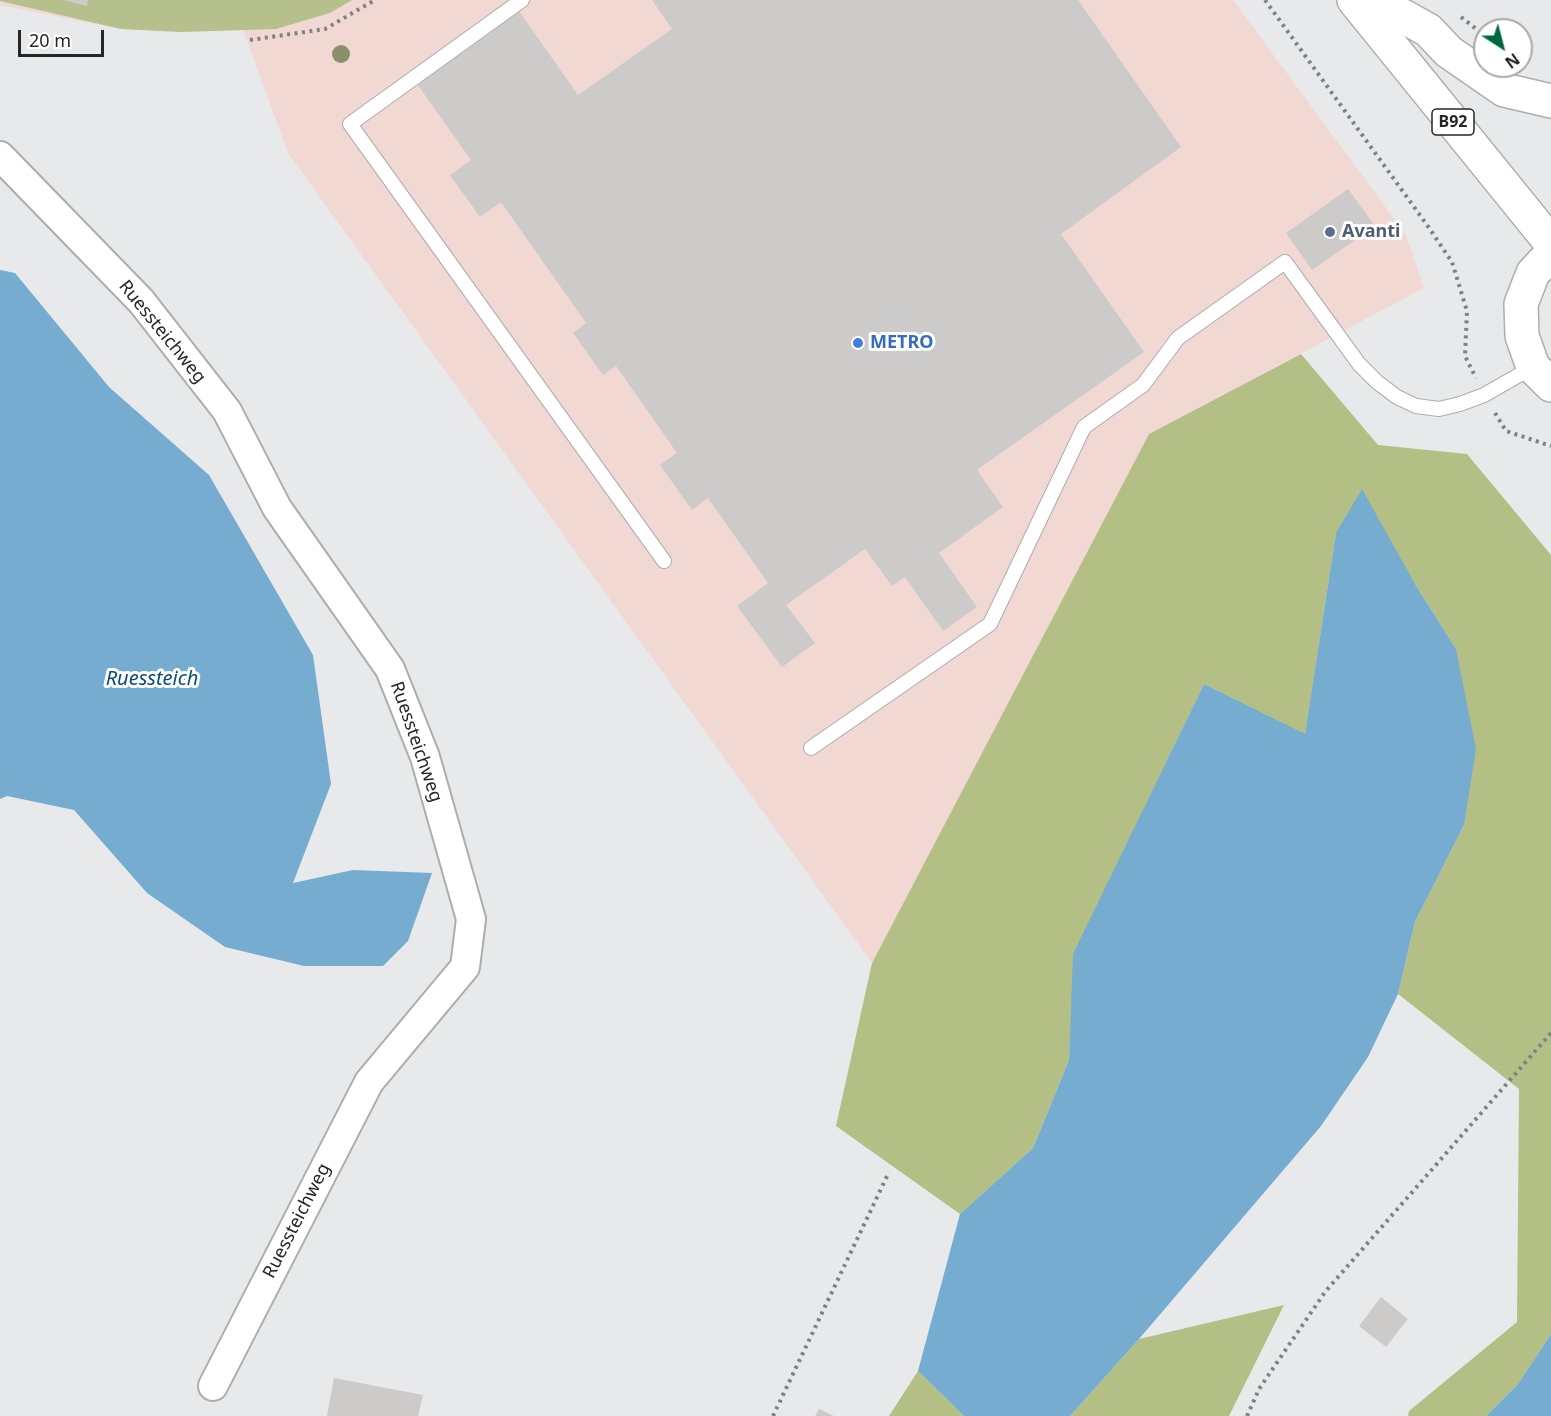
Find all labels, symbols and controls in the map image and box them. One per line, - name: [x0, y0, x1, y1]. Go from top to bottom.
- scale bar: [21, 18, 106, 56]
- north arrow: [1473, 18, 1533, 78]
- text: 20 m: [29, 28, 71, 52]
- text: N: [1501, 48, 1524, 74]
- road number: B92: [1432, 109, 1474, 135]
- place label: Avanti: [1342, 221, 1400, 243]
- marker: Avanti: [1323, 225, 1337, 239]
- street label: Ruessteichweg: [114, 276, 210, 388]
- place label: METRO: [870, 332, 933, 354]
- marker: METRO: [851, 336, 865, 350]
- water label: Ruessteich: [106, 667, 198, 691]
- street label: Ruessteichweg: [385, 679, 447, 805]
- street label: Ruessteichweg: [259, 1160, 335, 1282]

